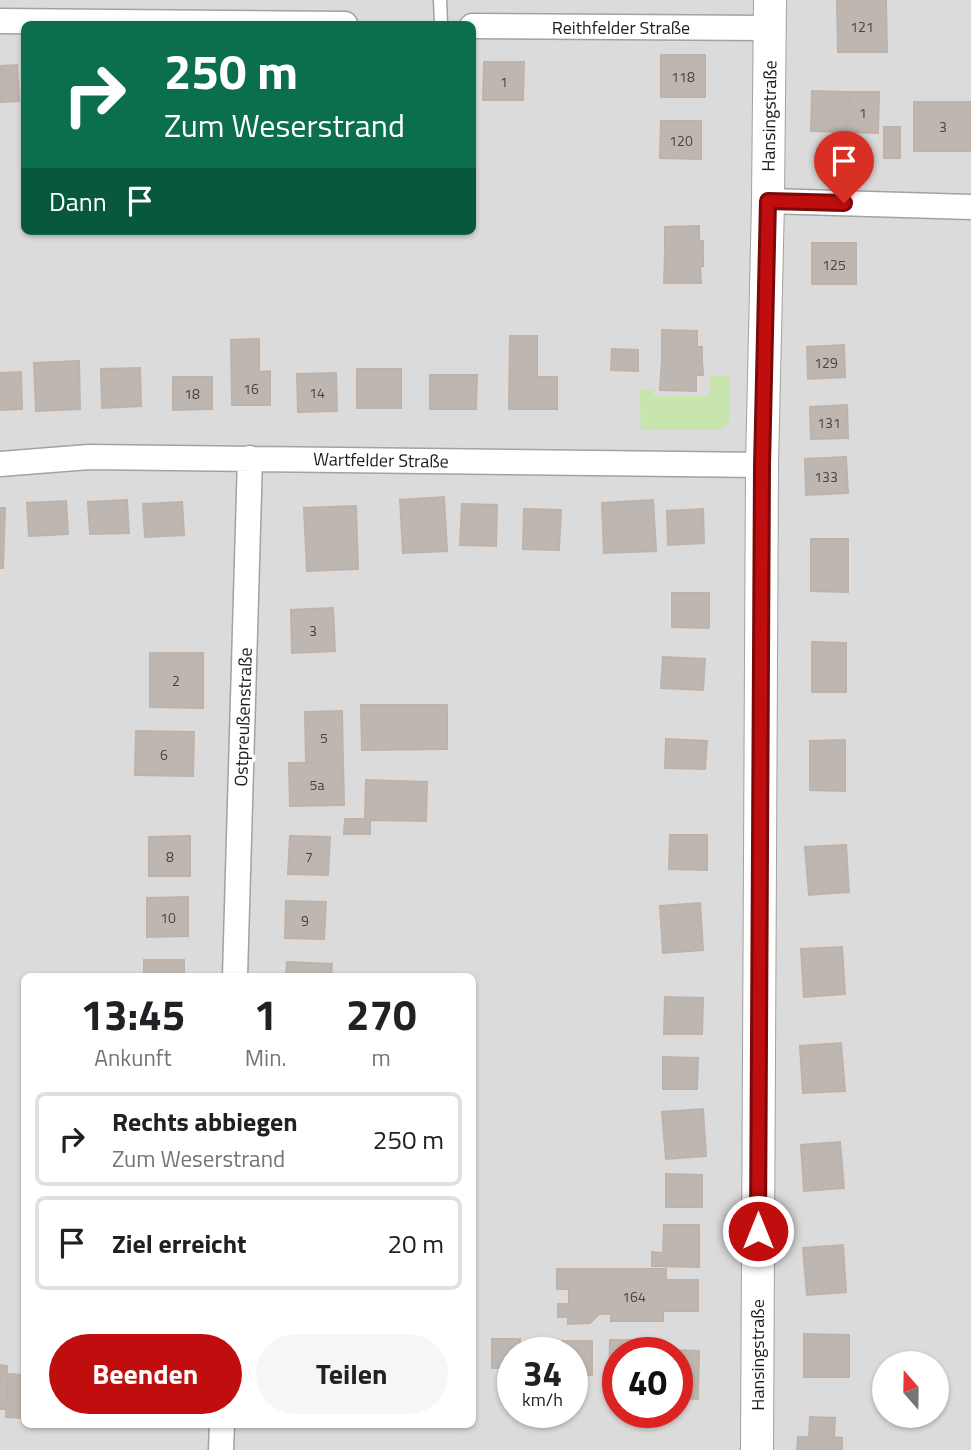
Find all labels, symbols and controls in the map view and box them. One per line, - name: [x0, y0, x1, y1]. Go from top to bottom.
- street label: Reithfelder Straße: [552, 14, 690, 41]
- house number: 121: [850, 16, 874, 37]
- text: 250 m: [164, 33, 298, 108]
- icon: right: [49, 49, 140, 140]
- street label: Hansingstraße: [755, 60, 783, 172]
- house number: 118: [671, 66, 695, 87]
- house number: 1: [500, 71, 508, 92]
- text: Zum Weserstrand: [164, 101, 405, 149]
- house number: 1: [859, 102, 867, 123]
- house number: 3: [939, 116, 947, 137]
- house number: 120: [669, 130, 693, 151]
- pin: [814, 131, 874, 203]
- icon: arrive: [825, 142, 863, 180]
- text: Dann: [49, 182, 107, 221]
- icon: arrive: [121, 182, 159, 220]
- house number: 125: [822, 254, 846, 275]
- house number: 129: [814, 352, 838, 373]
- house number: 16: [243, 378, 259, 399]
- house number: 14: [309, 382, 325, 403]
- house number: 18: [184, 383, 200, 404]
- house number: 131: [817, 412, 841, 433]
- street label: Wartfelder Straße: [313, 445, 449, 475]
- house number: 133: [814, 466, 838, 487]
- house number: 3: [309, 620, 317, 641]
- street label: Ostpreußenstraße: [227, 647, 259, 787]
- house number: 2: [172, 670, 180, 691]
- house number: 5: [320, 727, 328, 748]
- house number: 6: [160, 744, 168, 765]
- house number: 5a: [310, 774, 324, 795]
- house number: 8: [166, 846, 174, 867]
- house number: 7: [305, 846, 313, 867]
- house number: 10: [160, 907, 176, 928]
- house number: 9: [301, 910, 309, 931]
- text: 13:45: [80, 982, 185, 1046]
- text: 1: [254, 982, 277, 1046]
- text: 270: [346, 982, 417, 1046]
- text: Ankunft: [94, 1040, 172, 1075]
- text: Min.: [245, 1040, 286, 1075]
- text: m: [372, 1040, 391, 1075]
- text: Rechts abbiegen: [112, 1102, 298, 1141]
- icon: right: [53, 1120, 91, 1158]
- text: 250 m: [373, 1120, 444, 1159]
- text: Zum Weserstrand: [112, 1141, 285, 1176]
- position arrow: [721, 1194, 795, 1268]
- icon: arrive: [53, 1224, 91, 1262]
- text: Ziel erreicht: [112, 1224, 247, 1263]
- text: 20 m: [387, 1224, 444, 1263]
- house number: 164: [622, 1286, 646, 1307]
- street label: Hansingstraße: [744, 1299, 771, 1411]
- button: Beenden: [49, 1334, 242, 1414]
- button: Teilen: [256, 1334, 448, 1414]
- speed limit sign: 40: [602, 1337, 693, 1428]
- text: 34: [523, 1346, 562, 1400]
- north arrow: [872, 1351, 948, 1428]
- map controls: [872, 1351, 949, 1428]
- text: km/h: [522, 1386, 563, 1413]

